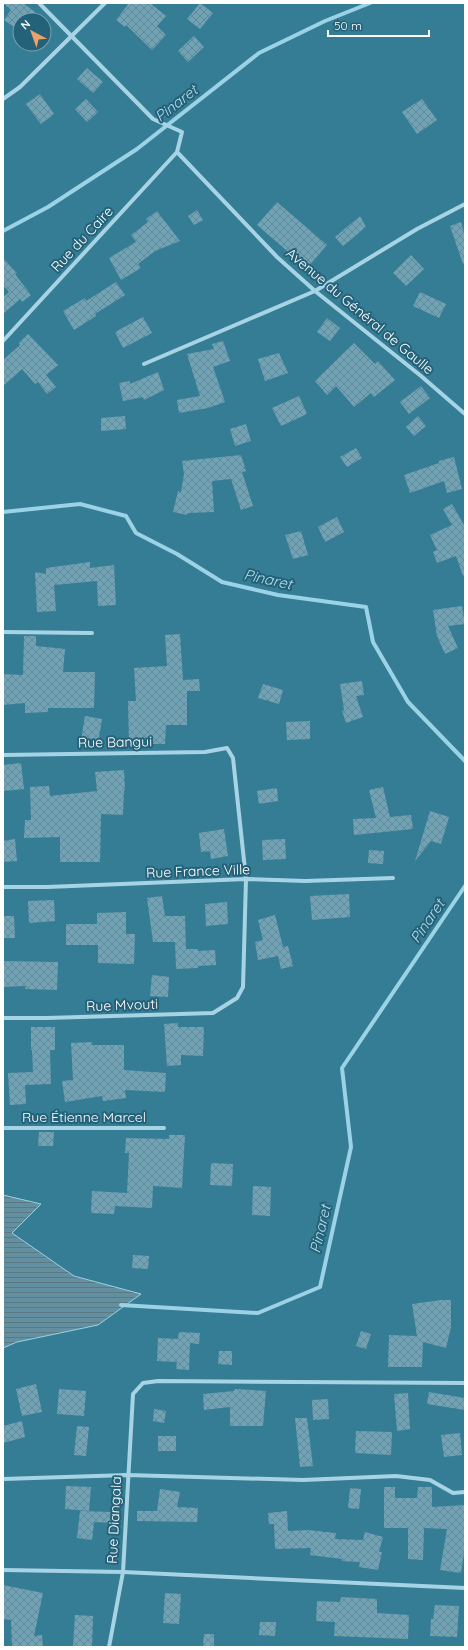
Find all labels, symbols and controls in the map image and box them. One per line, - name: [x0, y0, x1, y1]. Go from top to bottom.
- north arrow: [12, 12, 52, 52]
- scale bar: [328, 12, 429, 38]
- text: N: [18, 17, 33, 32]
- text: 50 m: [334, 18, 362, 33]
- water label: Pinaret: [151, 79, 203, 126]
- street label: Rue du Caire: [47, 202, 117, 276]
- street label: Avenue du Général de Gaulle: [282, 244, 438, 378]
- water label: Pinaret: [242, 565, 296, 594]
- street label: Rue Bangui: [78, 732, 152, 752]
- street label: Rue France Ville: [146, 860, 250, 882]
- water label: Pinaret: [405, 894, 450, 947]
- street label: Rue Mvouti: [86, 995, 158, 1015]
- street label: Rue Étienne Marcel: [22, 1108, 146, 1126]
- water label: Pinaret: [305, 1201, 335, 1255]
- street label: Rue Diangala: [103, 1476, 125, 1564]

